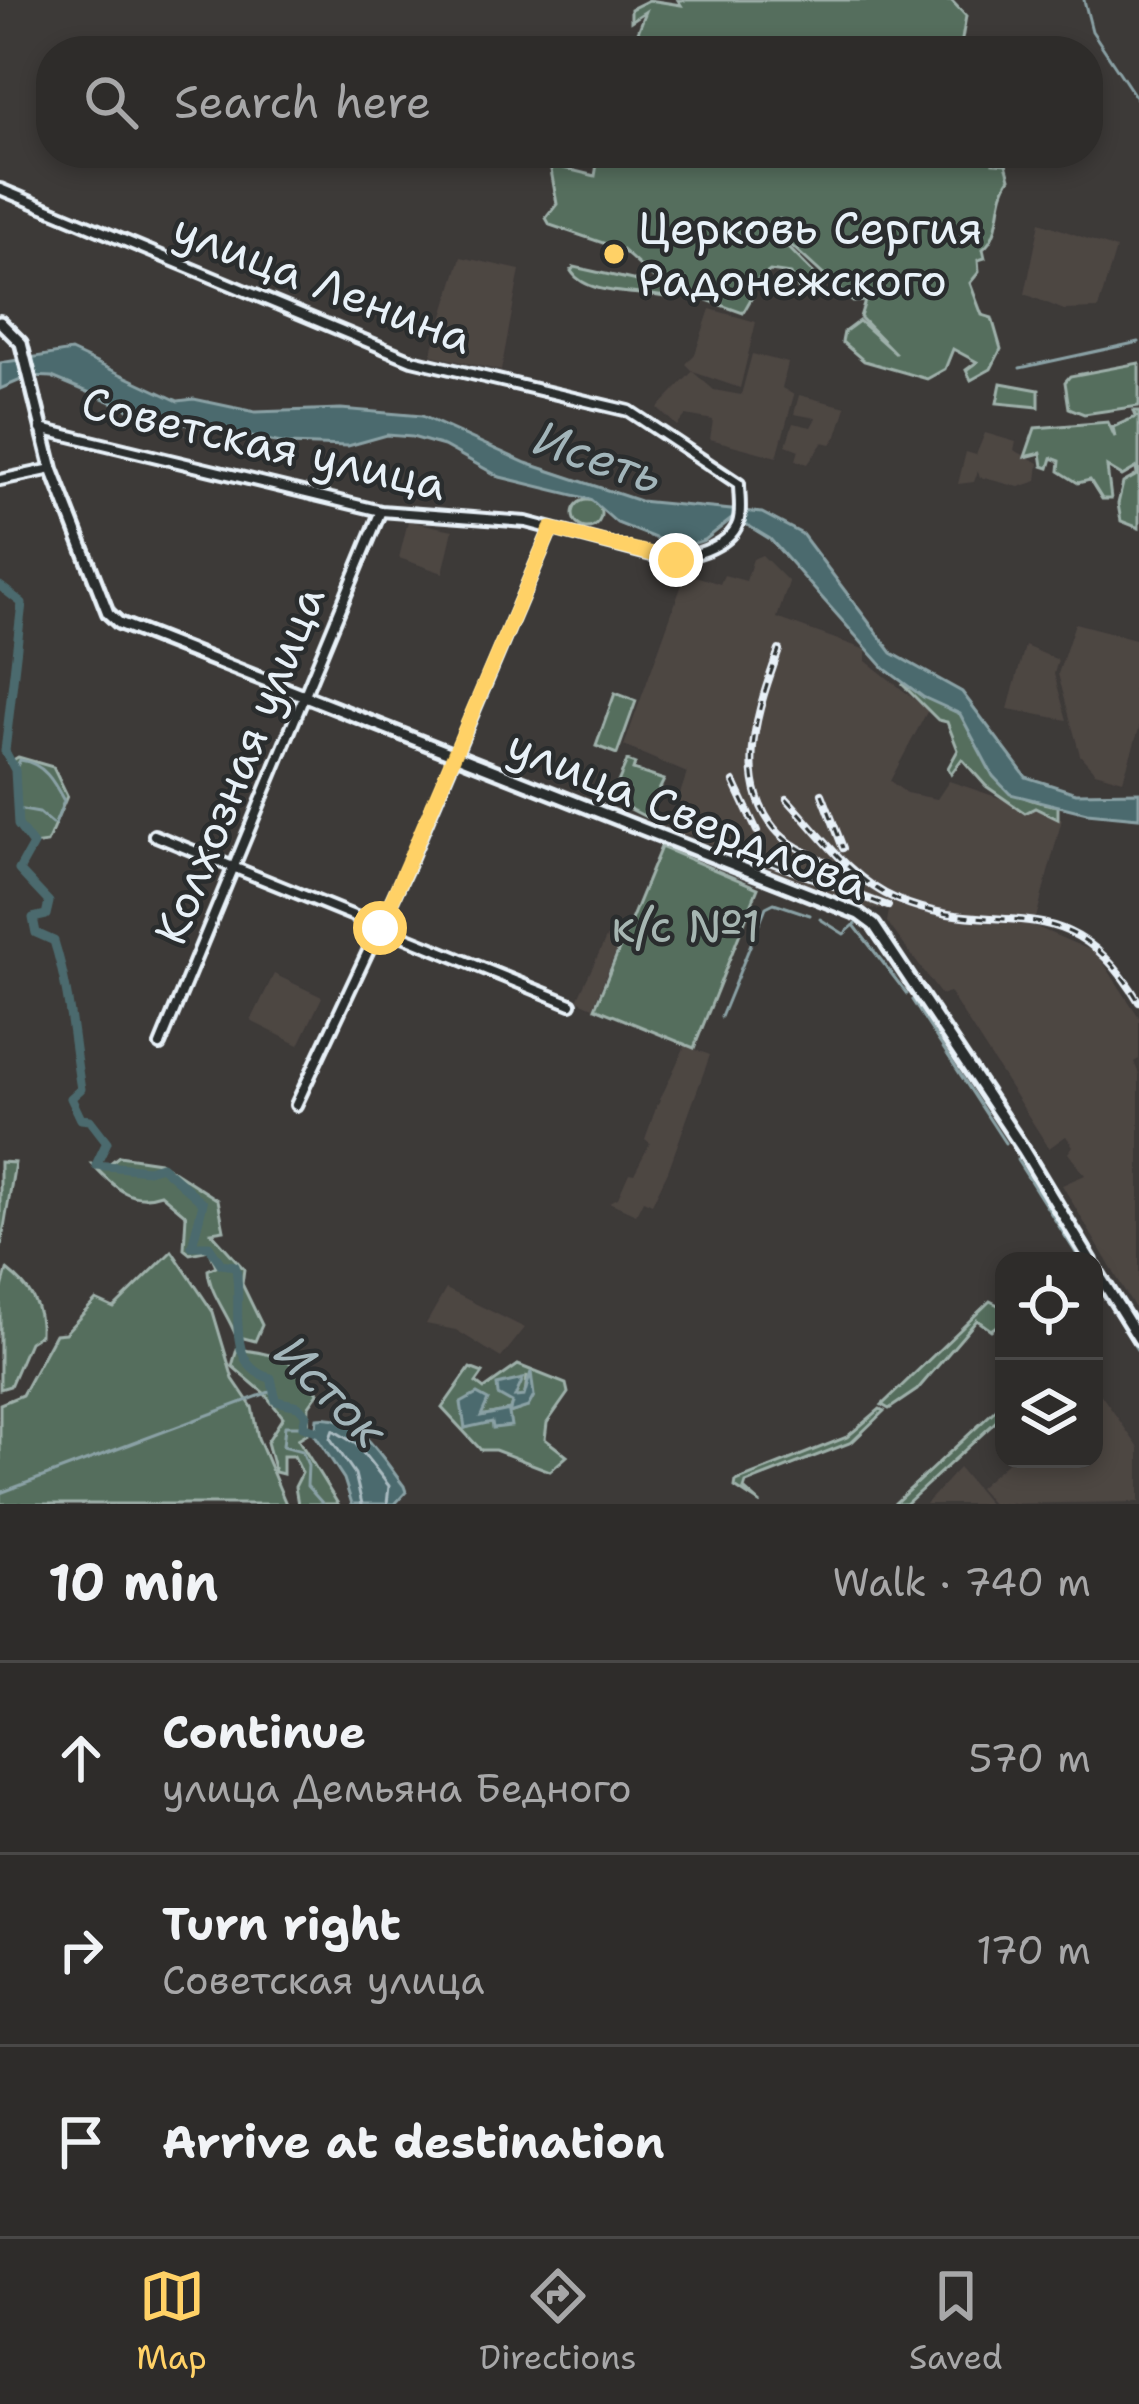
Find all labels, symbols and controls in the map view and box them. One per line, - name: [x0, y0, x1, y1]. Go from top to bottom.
- search box: [36, 36, 1103, 168]
- icon: search: [78, 69, 144, 135]
- text: Search here: [174, 72, 431, 132]
- street label: улица Ленина: [165, 198, 481, 368]
- place label: Церковь Сергия Радонежского: [638, 198, 983, 310]
- marker: Церковь Сергия Радонежского: [601, 241, 627, 267]
- street label: Советская улица: [76, 372, 452, 514]
- water label: Исеть: [525, 405, 671, 509]
- route end: [649, 533, 703, 587]
- street label: Колхозная улица: [140, 577, 338, 953]
- street label: улица Свердлова: [499, 714, 877, 914]
- park label: к/с №1: [611, 896, 761, 956]
- route start: [353, 901, 407, 955]
- map controls: [995, 1252, 1103, 1468]
- button: locate: [995, 1252, 1103, 1360]
- water label: Исток: [261, 1321, 403, 1463]
- button: layers: [995, 1360, 1103, 1468]
- text: 10 min: [48, 1548, 218, 1616]
- text: Walk · 740 m: [832, 1556, 1091, 1608]
- text: Continue: [162, 1702, 366, 1762]
- icon: ahead: [48, 1725, 114, 1791]
- text: 570 m: [969, 1732, 1091, 1784]
- text: улица Демьяна Бедного: [162, 1762, 632, 1814]
- text: Turn right: [162, 1894, 401, 1954]
- icon: right: [48, 1917, 114, 1983]
- text: 170 m: [976, 1924, 1091, 1976]
- text: Советская улица: [162, 1954, 485, 2006]
- icon: arrive: [48, 2109, 114, 2175]
- text: Arrive at destination: [162, 2112, 665, 2172]
- tab: Map: [136, 2263, 207, 2380]
- tab: Directions: [479, 2263, 637, 2380]
- tab: Saved: [909, 2263, 1003, 2380]

